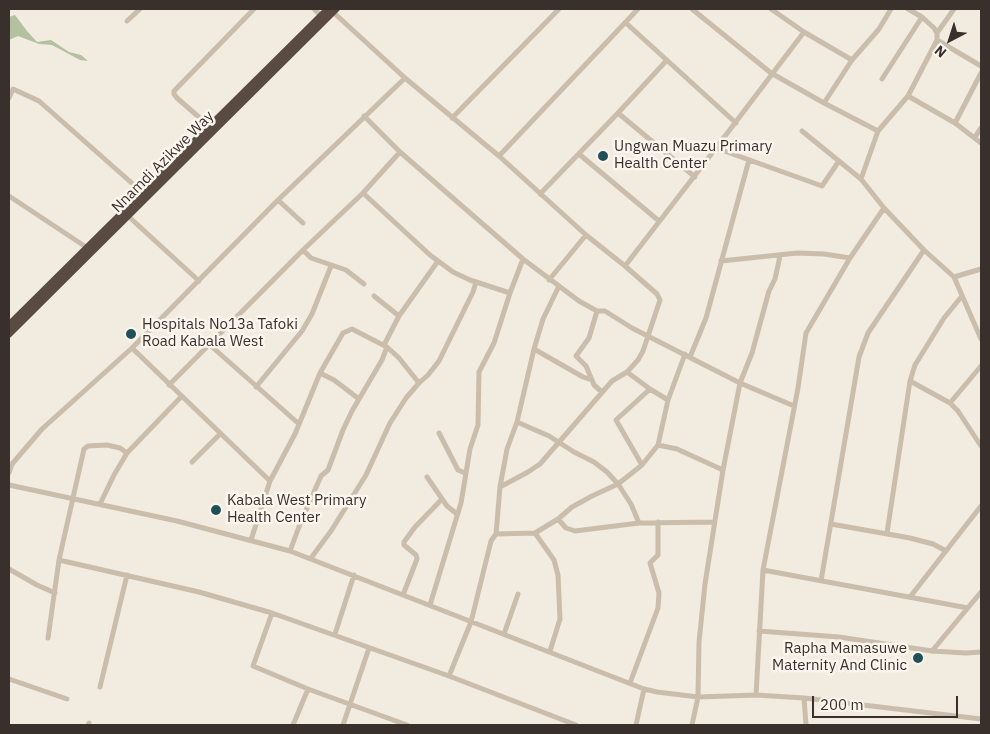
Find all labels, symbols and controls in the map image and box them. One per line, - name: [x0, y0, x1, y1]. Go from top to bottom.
- north arrow: [925, 15, 975, 65]
- text: N: [931, 41, 950, 62]
- street label: Nnamdi Azikwe Way: [108, 107, 218, 217]
- place label: Ungwan Muazu Primary Health Center: [614, 138, 772, 173]
- marker: Ungwan Muazu Primary Health Center: [596, 149, 610, 163]
- place label: Hospitals No13a Tafoki Road Kabala West: [142, 316, 298, 351]
- marker: Hospitals No13a Tafoki Road Kabala West: [124, 327, 138, 341]
- place label: Kabala West Primary Health Center: [227, 492, 366, 527]
- marker: Kabala West Primary Health Center: [209, 503, 223, 517]
- place label: Rapha Mamasuwe Maternity And Clinic: [772, 640, 907, 675]
- marker: Rapha Mamasuwe Maternity And Clinic: [911, 651, 925, 665]
- scale bar: [815, 686, 961, 718]
- text: 200 m: [820, 695, 864, 714]

